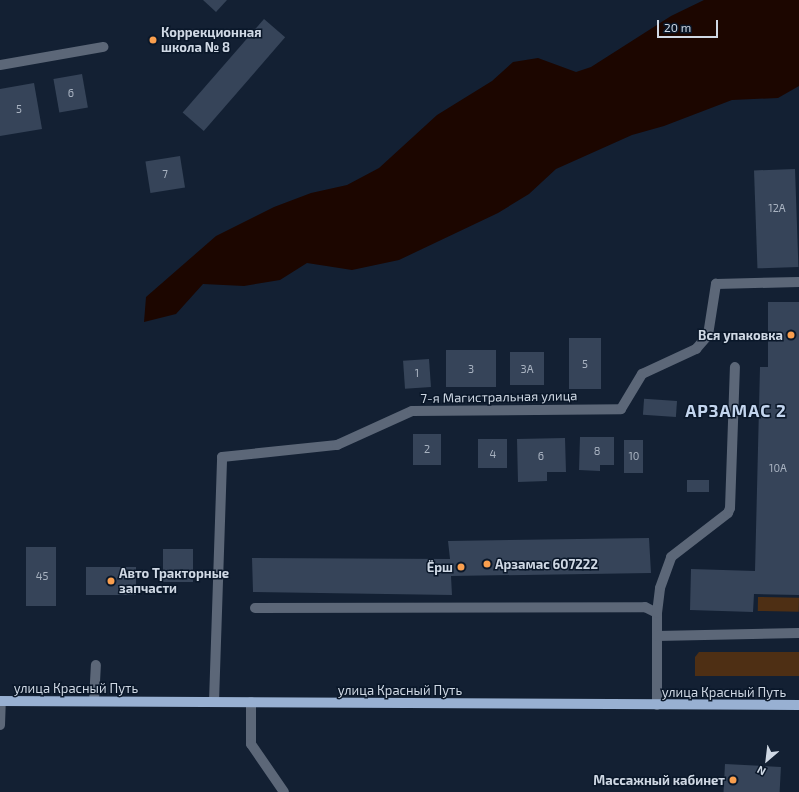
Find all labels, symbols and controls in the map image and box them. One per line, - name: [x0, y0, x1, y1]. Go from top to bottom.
- scale bar: [659, 12, 720, 38]
- text: 20 m: [664, 20, 691, 34]
- place label: Коррекционная школа № 8: [161, 25, 262, 56]
- marker: Коррекционная школа № 8: [148, 35, 158, 45]
- house number: 6: [68, 86, 74, 100]
- house number: 5: [16, 102, 22, 116]
- house number: 7: [162, 167, 168, 181]
- house number: 12А: [768, 201, 786, 215]
- place label: Вся упаковка: [698, 327, 783, 343]
- marker: Вся упаковка: [786, 330, 796, 340]
- house number: 5: [582, 357, 588, 371]
- house number: 3: [468, 362, 474, 376]
- house number: 3А: [521, 362, 533, 376]
- house number: 1: [415, 366, 419, 380]
- street label: 7-я Магистральная улица: [420, 388, 578, 406]
- district label: АРЗАМАС 2: [685, 401, 787, 421]
- house number: 2: [424, 442, 430, 456]
- house number: 8: [594, 444, 600, 458]
- house number: 4: [490, 447, 496, 461]
- house number: 6: [538, 449, 544, 463]
- house number: 10: [628, 449, 640, 463]
- house number: 10А: [769, 461, 787, 475]
- place label: Арзамас 607222: [495, 556, 598, 572]
- place label: Ёрш: [427, 559, 453, 575]
- marker: Арзамас 607222: [482, 559, 492, 569]
- marker: Ёрш: [456, 562, 466, 572]
- place label: Авто Тракторные запчасти: [119, 566, 229, 597]
- house number: 45: [36, 569, 48, 583]
- marker: Авто Тракторные запчасти: [106, 576, 116, 586]
- street label: улица Красный Путь: [14, 680, 138, 696]
- street label: улица Красный Путь: [338, 682, 462, 698]
- street label: улица Красный Путь: [662, 684, 786, 700]
- north arrow: [747, 740, 787, 780]
- text: N: [755, 763, 768, 779]
- place label: Массажный кабинет: [593, 772, 725, 788]
- marker: Массажный кабинет: [728, 775, 738, 785]

